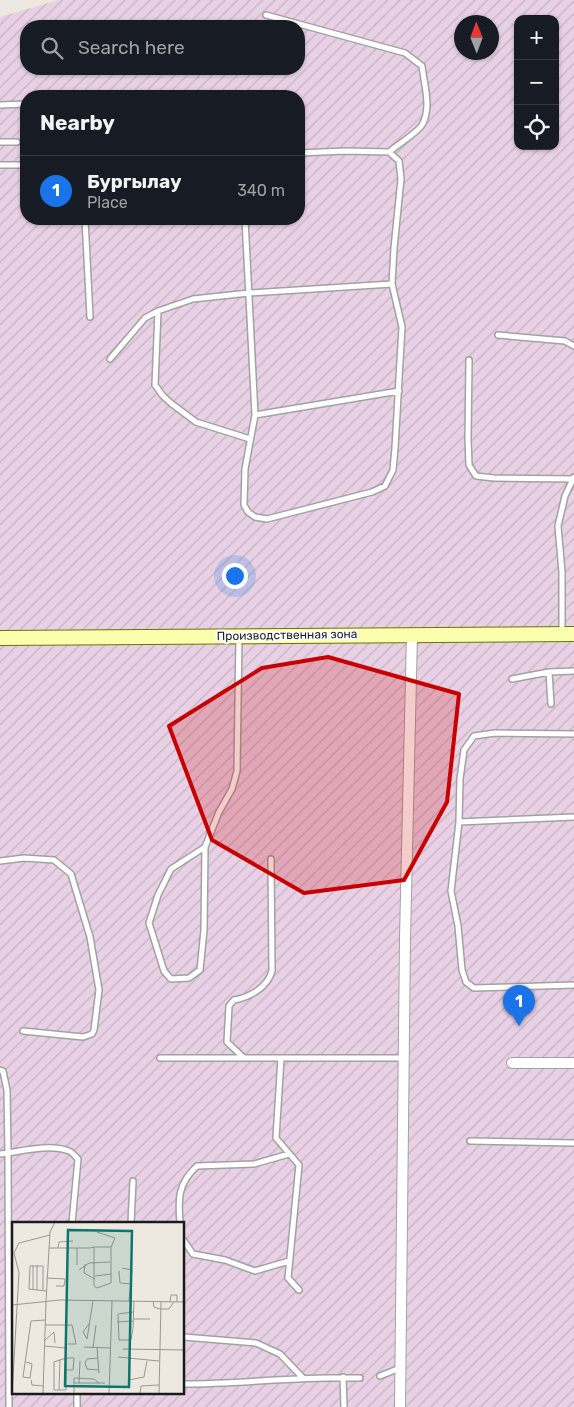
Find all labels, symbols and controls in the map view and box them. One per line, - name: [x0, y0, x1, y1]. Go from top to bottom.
- north arrow: [454, 15, 499, 60]
- map controls: [514, 15, 559, 150]
- button: +: [514, 15, 559, 60]
- search box: [20, 20, 305, 75]
- icon: search: [38, 34, 66, 62]
- text: Search here: [78, 36, 185, 59]
- button: −: [514, 60, 559, 105]
- button: locate: [514, 105, 559, 150]
- text: Nearby: [40, 110, 115, 135]
- text: Бургылау: [87, 170, 181, 193]
- text: 1: [52, 181, 60, 200]
- text: 340 m: [237, 181, 285, 200]
- text: Place: [87, 193, 128, 212]
- your location: [222, 563, 248, 589]
- street label: Производственная зона: [216, 627, 358, 643]
- pin: 1: [503, 985, 535, 1026]
- inset map: [12, 1222, 185, 1394]

